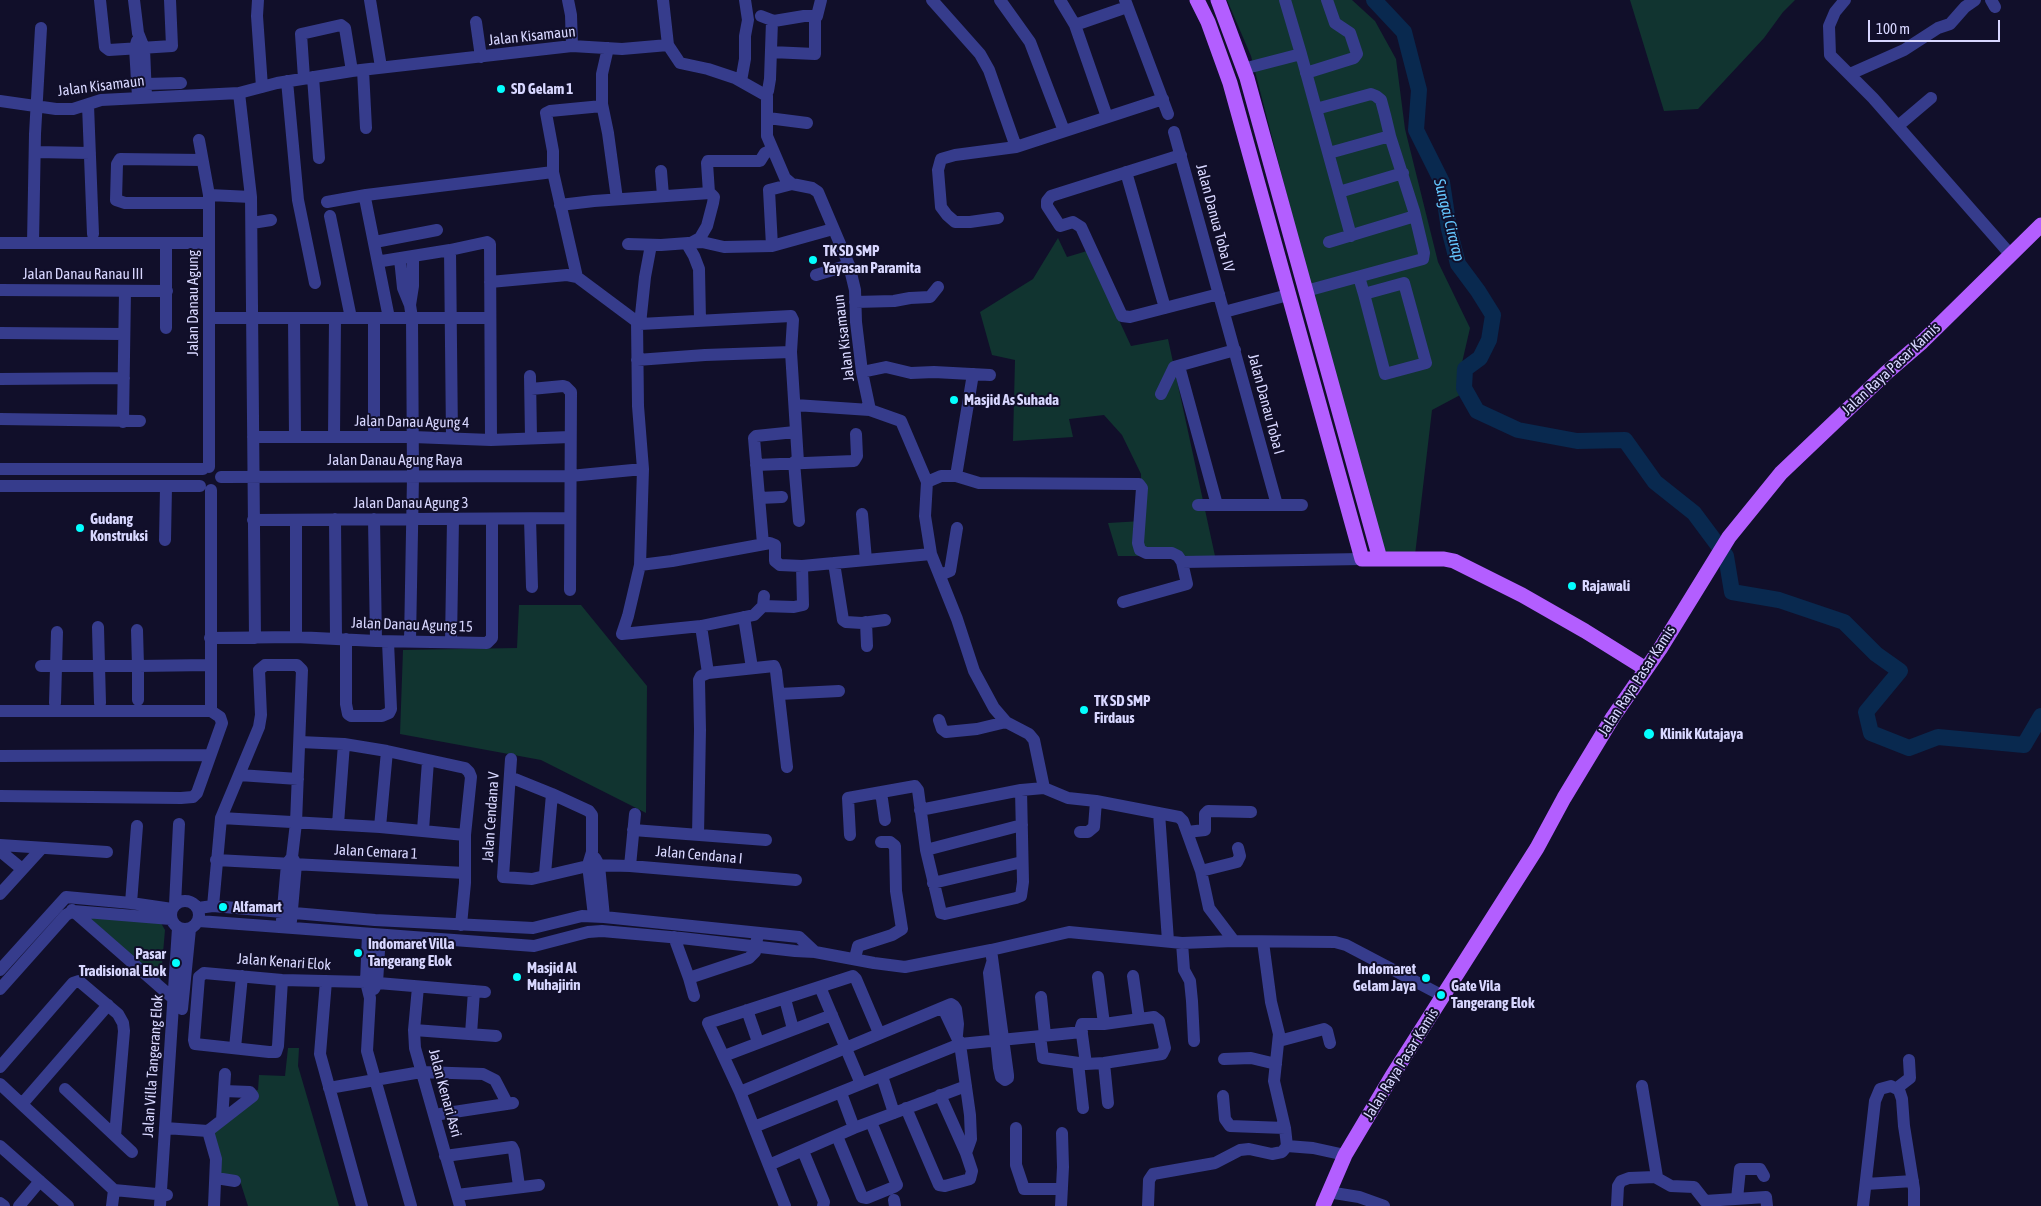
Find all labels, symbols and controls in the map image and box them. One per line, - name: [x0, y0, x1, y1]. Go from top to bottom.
- scale bar: [1871, 10, 2004, 42]
- text: 100 m: [1876, 20, 1910, 37]
- street label: Jalan Kisamaun: [488, 22, 576, 50]
- street label: Jalan Kisamaun: [57, 72, 145, 100]
- place label: SD Gelam 1: [511, 80, 573, 98]
- marker: SD Gelam 1: [495, 83, 507, 95]
- street label: Jalan Danua Toba IV: [1192, 162, 1238, 274]
- water label: Sungai Cirarap: [1429, 177, 1469, 263]
- place label: TK SD SMP Yayasan Paramita: [823, 242, 921, 277]
- street label: Jalan Danau Agung: [184, 250, 202, 356]
- marker: TK SD SMP Yayasan Paramita: [807, 254, 819, 266]
- street label: Jalan Danau Ranau III: [23, 265, 143, 283]
- street label: Jalan Kisamaun: [830, 294, 858, 382]
- street label: Jalan Raya Pasar Kamis: [1838, 319, 1944, 419]
- street label: Jalan Danau Toba I: [1244, 352, 1288, 456]
- place label: Masjid As Suhada: [964, 391, 1059, 409]
- marker: Masjid As Suhada: [948, 394, 960, 406]
- street label: Jalan Danau Agung 4: [354, 412, 470, 432]
- street label: Jalan Danau Agung Raya: [327, 451, 463, 469]
- street label: Jalan Danau Agung 3: [354, 494, 468, 512]
- place label: Gudang Konstruksi: [90, 510, 148, 545]
- marker: Gudang Konstruksi: [74, 522, 86, 534]
- place label: Rajawali: [1582, 577, 1630, 595]
- marker: Rajawali: [1566, 580, 1578, 592]
- street label: Jalan Danau Agung 15: [351, 614, 473, 636]
- street label: Jalan Raya Pasar Kamis: [1595, 622, 1679, 740]
- place label: TK SD SMP Firdaus: [1094, 692, 1150, 727]
- marker: TK SD SMP Firdaus: [1078, 704, 1090, 716]
- place label: Klinik Kutajaya: [1660, 725, 1743, 743]
- marker: Klinik Kutajaya: [1642, 727, 1656, 741]
- street label: Jalan Cendana V: [479, 771, 503, 863]
- street label: Jalan Cemara 1: [334, 841, 418, 863]
- street label: Jalan Cendana I: [655, 842, 743, 868]
- place label: Alfamart: [233, 898, 282, 916]
- marker: Alfamart: [217, 901, 229, 913]
- place label: Indomaret Villa Tangerang Elok: [368, 935, 454, 970]
- place label: Pasar Tradisional Elok: [79, 945, 166, 980]
- marker: Indomaret Villa Tangerang Elok: [352, 947, 364, 959]
- street label: Jalan Kenari Elok: [237, 950, 331, 974]
- marker: Pasar Tradisional Elok: [170, 957, 182, 969]
- place label: Masjid Al Muhajirin: [527, 959, 581, 994]
- place label: Indomaret Gelam Jaya: [1353, 960, 1416, 995]
- marker: Masjid Al Muhajirin: [511, 971, 523, 983]
- marker: Indomaret Gelam Jaya: [1420, 972, 1432, 984]
- place label: Gate Vila Tangerang Elok: [1451, 977, 1534, 1012]
- marker: Gate Vila Tangerang Elok: [1435, 989, 1447, 1001]
- street label: Jalan Villa Tangerang Elok: [139, 994, 167, 1138]
- street label: Jalan Raya Pasar Kamis: [1359, 1005, 1443, 1123]
- street label: Jalan Kenari Asri: [425, 1047, 465, 1139]

